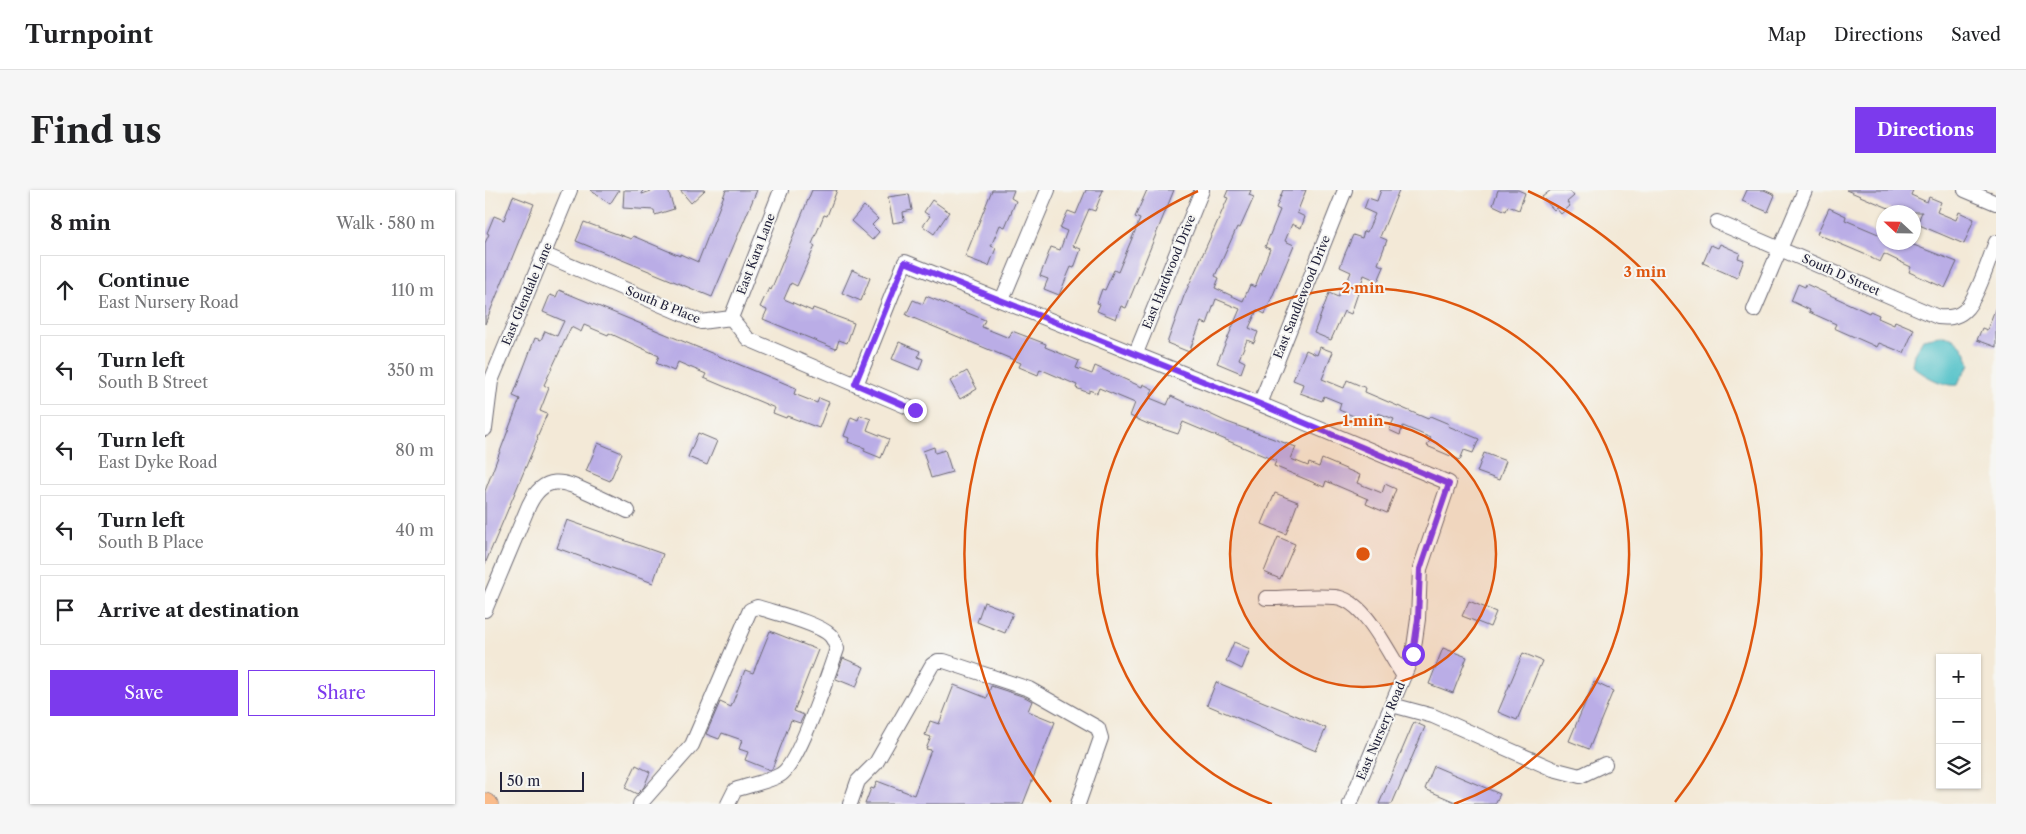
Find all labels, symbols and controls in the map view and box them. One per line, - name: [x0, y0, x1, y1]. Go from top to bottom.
- text: Turnpoint: [25, 20, 153, 49]
- text: Map: [1767, 24, 1806, 46]
- text: Directions: [1834, 24, 1923, 46]
- text: Saved: [1951, 24, 2001, 46]
- button: Directions: [1855, 107, 1996, 153]
- text: Find us: [30, 109, 162, 152]
- north arrow: [1876, 205, 1921, 250]
- text: 8 min: [50, 210, 111, 235]
- street label: East Kara Lane: [733, 211, 778, 296]
- street label: East Hardwood Drive: [1139, 212, 1198, 331]
- text: Walk · 580 m: [336, 213, 435, 233]
- street label: East Sandlewood Drive: [1270, 233, 1333, 361]
- street label: East Glendale Lane: [498, 240, 555, 347]
- street label: South D Street: [1800, 251, 1883, 299]
- text: 3 min: [1624, 262, 1667, 281]
- text: Continue: [98, 269, 190, 292]
- icon: ahead: [51, 276, 79, 304]
- text: 2 min: [1341, 278, 1385, 297]
- text: 110 m: [391, 280, 434, 300]
- street label: South B Place: [624, 283, 703, 326]
- text: East Nursery Road: [98, 292, 239, 312]
- text: Turn left: [98, 349, 185, 372]
- icon: left: [51, 356, 79, 384]
- text: 350 m: [387, 360, 434, 380]
- text: South B Street: [98, 372, 208, 392]
- route end: [904, 399, 927, 422]
- text: 1 min: [1342, 411, 1384, 430]
- text: Turn left: [98, 429, 185, 452]
- icon: left: [51, 436, 79, 464]
- text: 80 m: [395, 440, 434, 460]
- text: East Dyke Road: [98, 452, 217, 472]
- text: Turn left: [98, 509, 185, 532]
- icon: left: [51, 516, 79, 544]
- text: 40 m: [395, 520, 434, 540]
- text: South B Place: [98, 532, 204, 552]
- centre of rings: [1354, 545, 1372, 563]
- icon: arrive: [51, 596, 79, 624]
- text: Arrive at destination: [98, 599, 299, 622]
- route start: [1402, 643, 1425, 666]
- map controls: [1936, 654, 1981, 789]
- button: +: [1936, 654, 1981, 699]
- button: Save: [50, 670, 238, 716]
- button: Share: [248, 670, 435, 716]
- street label: East Nursery Road: [1353, 679, 1408, 782]
- button: −: [1936, 699, 1981, 744]
- button: layers: [1936, 744, 1981, 789]
- scale bar: [500, 769, 584, 792]
- text: 50 m: [507, 772, 540, 790]

